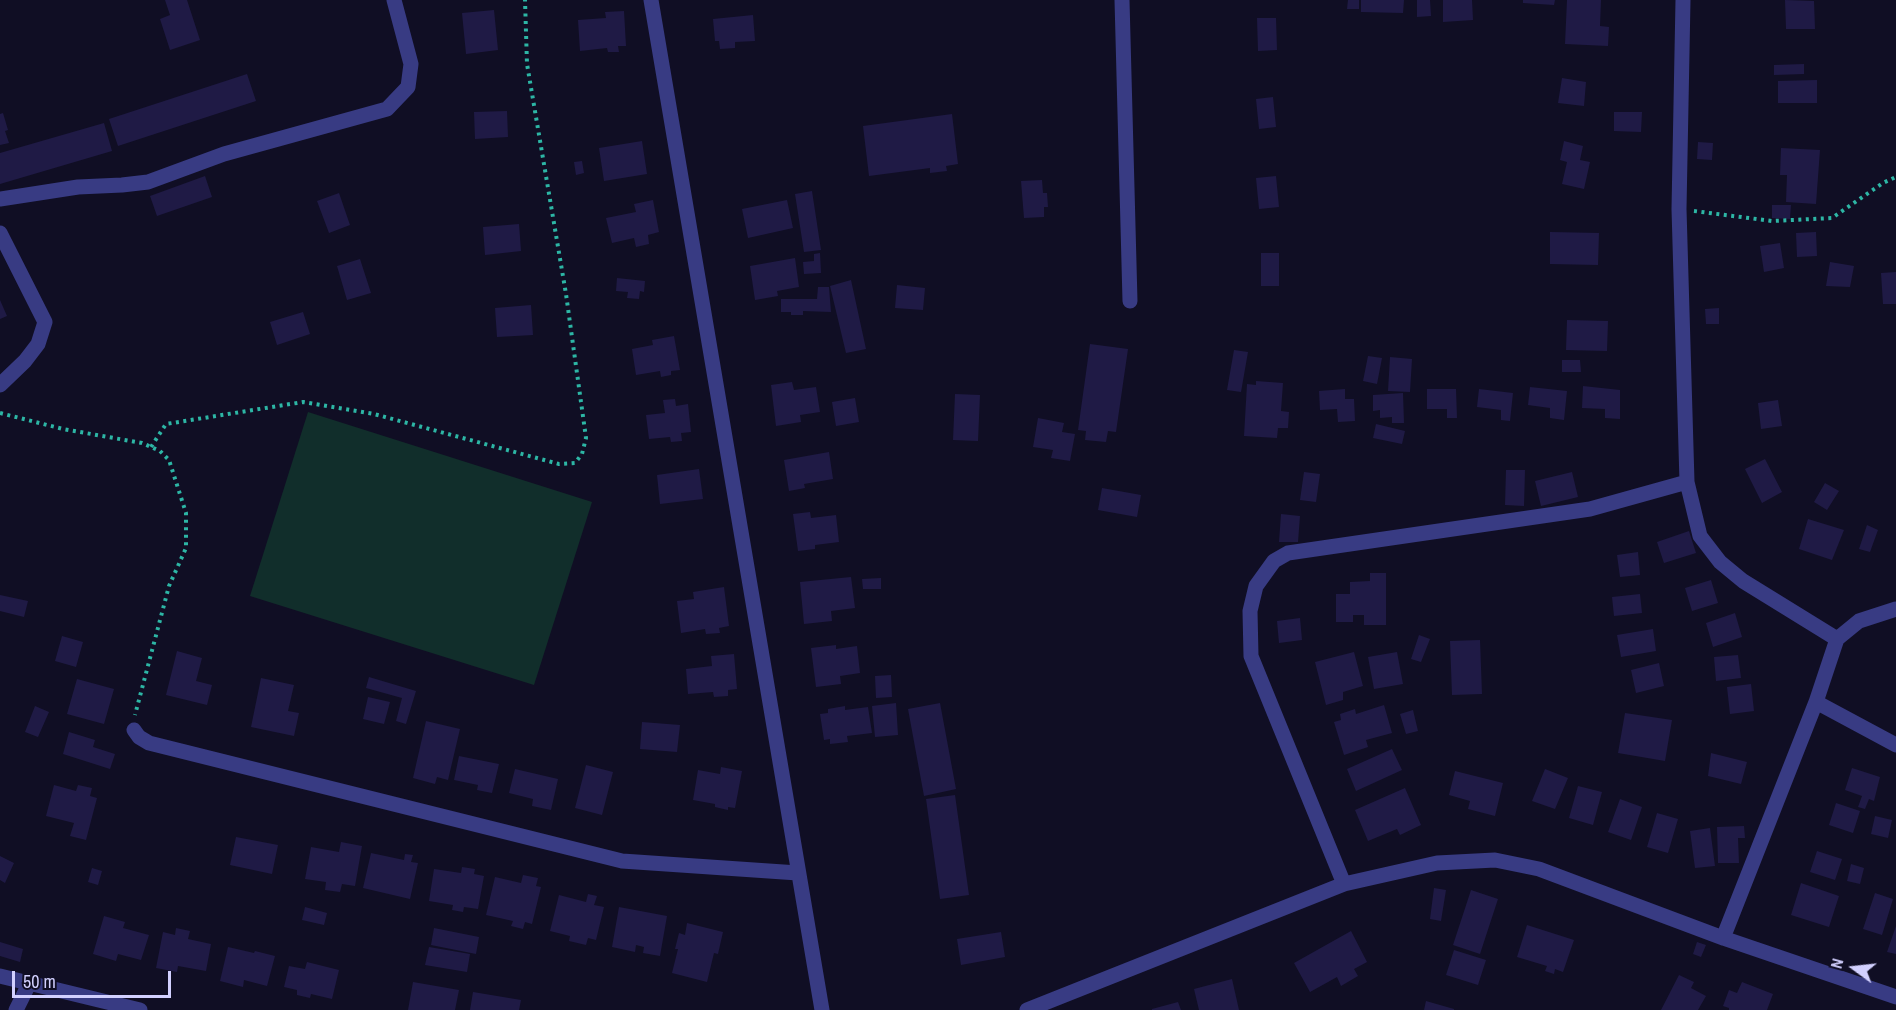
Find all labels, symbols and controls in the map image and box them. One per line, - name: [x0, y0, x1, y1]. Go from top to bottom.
- north arrow: [1824, 938, 1884, 998]
- text: N: [1825, 956, 1848, 971]
- scale bar: [15, 959, 174, 997]
- text: 50 m: [23, 969, 56, 994]

